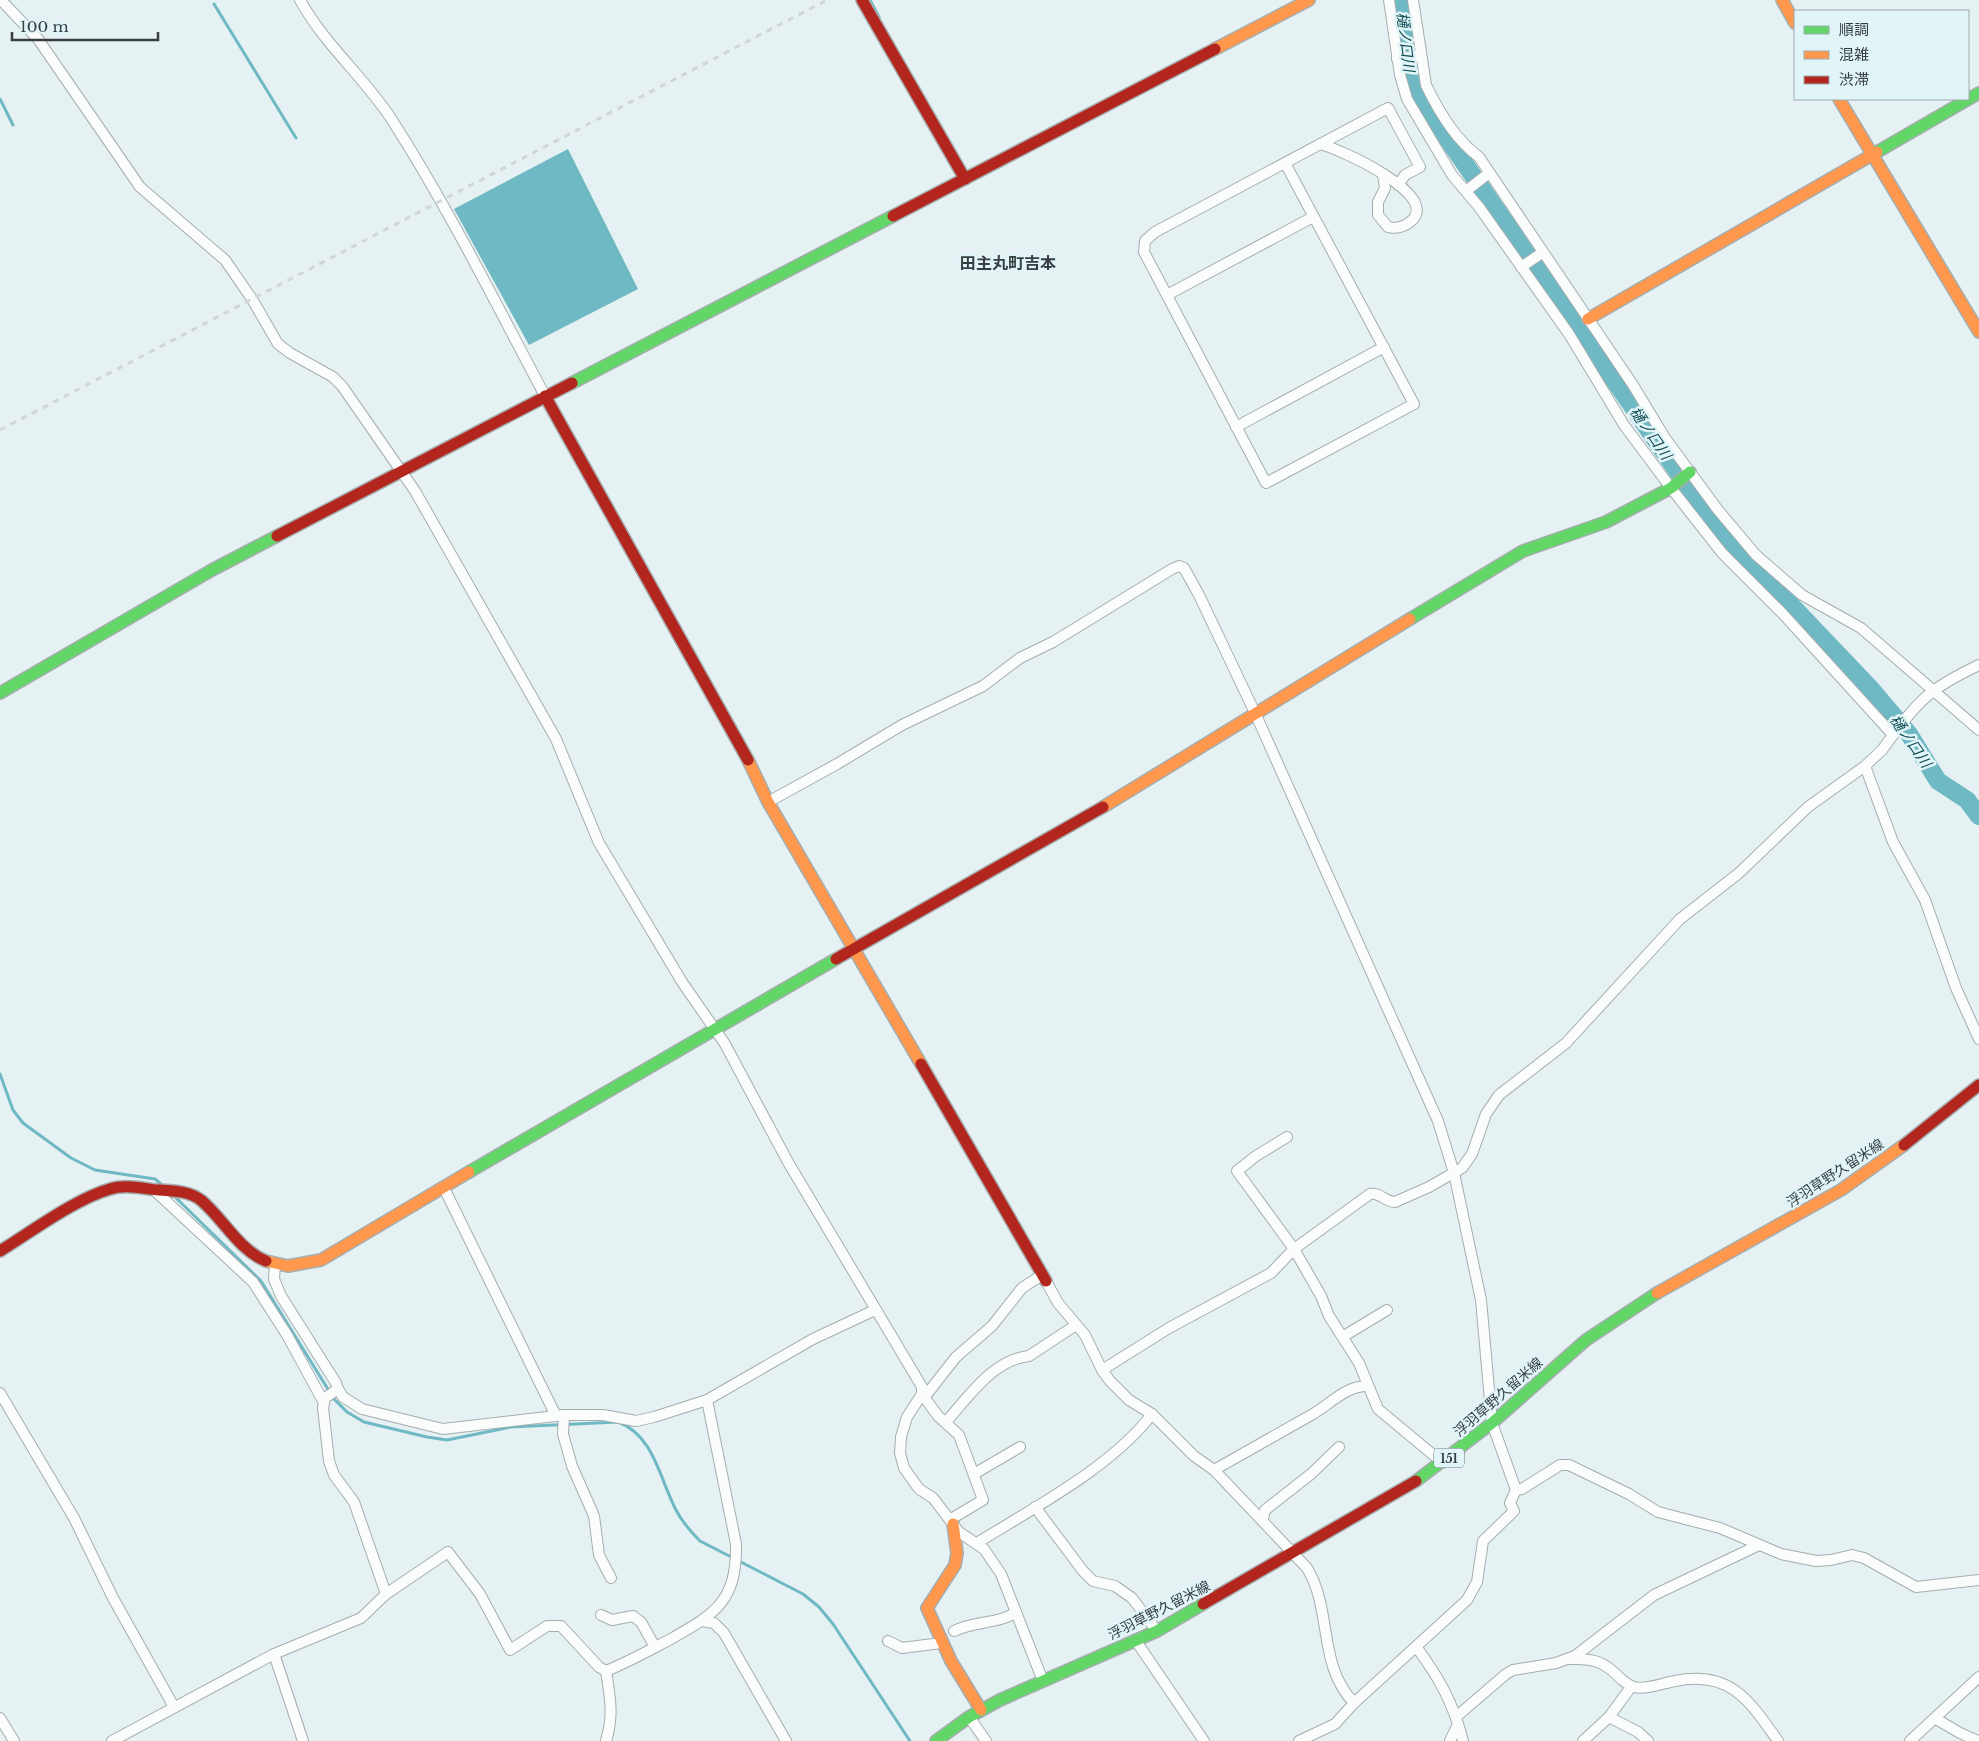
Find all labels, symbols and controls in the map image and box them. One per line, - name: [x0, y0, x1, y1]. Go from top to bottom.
- scale bar: [12, 10, 159, 42]
- legend: [1794, 10, 1969, 100]
- water label: 樋ノ口川: [1393, 11, 1419, 75]
- text: 100 m: [20, 17, 69, 36]
- text: 順調: [1839, 20, 1869, 39]
- text: 混雑: [1839, 45, 1869, 64]
- text: 渋滞: [1839, 70, 1869, 89]
- district label: 田主丸町吉本: [960, 253, 1056, 273]
- water label: 樋ノ口川: [1626, 403, 1677, 465]
- water label: 樋ノ口川: [1886, 711, 1937, 773]
- street label: 浮羽草野久留米線: [1783, 1135, 1887, 1211]
- street label: 浮羽草野久留米線: [1450, 1353, 1546, 1441]
- road number: 151: [1434, 1449, 1464, 1468]
- street label: 浮羽草野久留米線: [1105, 1577, 1213, 1643]

